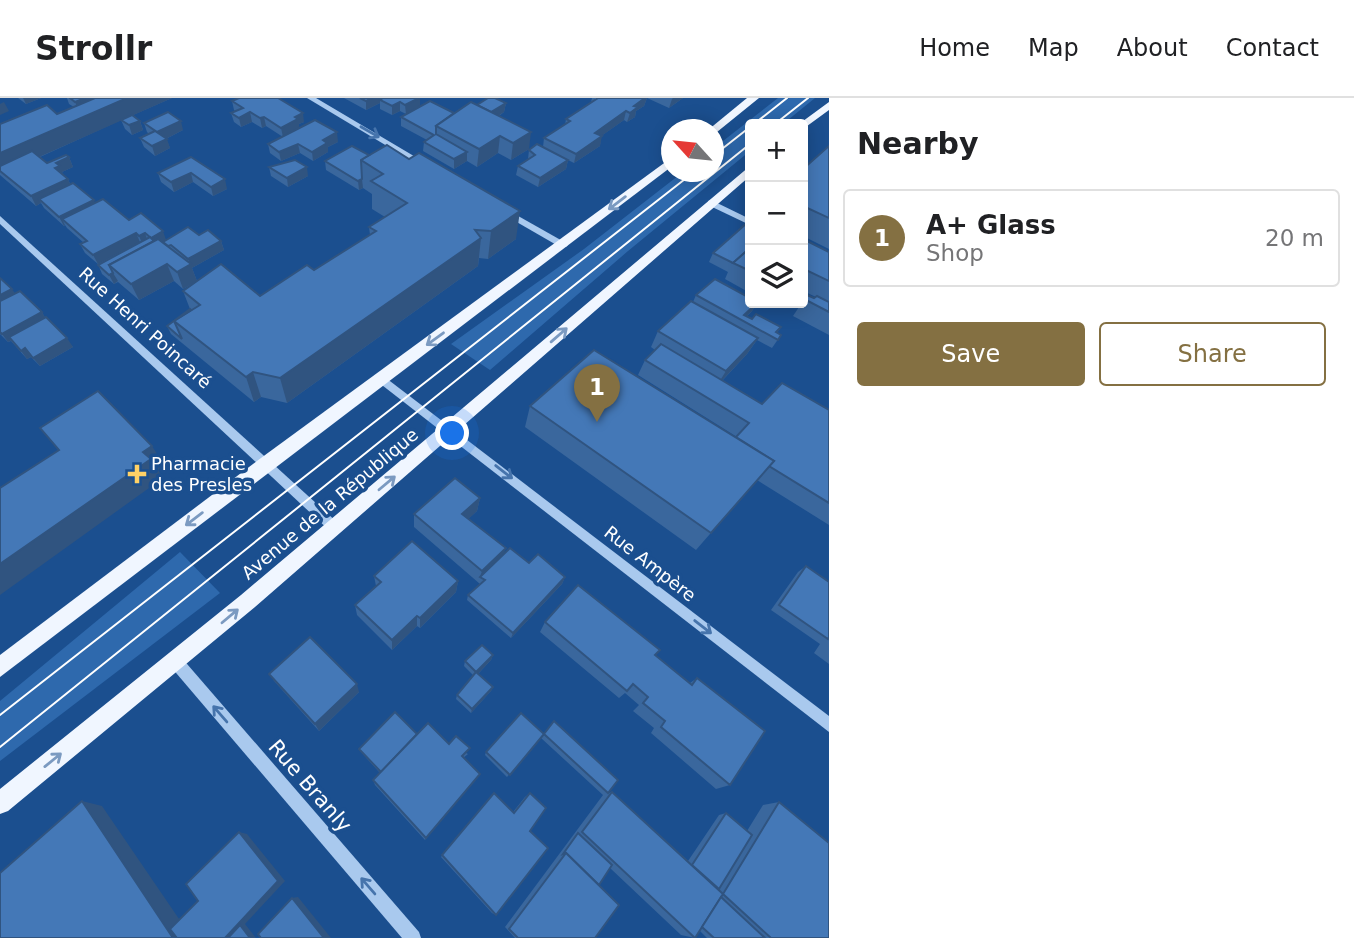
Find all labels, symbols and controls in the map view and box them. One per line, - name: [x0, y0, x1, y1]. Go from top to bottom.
- text: Strollr: [35, 29, 152, 68]
- text: Home: [919, 34, 990, 62]
- text: Map: [1028, 34, 1079, 62]
- text: About: [1117, 34, 1188, 62]
- text: Contact: [1226, 34, 1319, 62]
- north arrow: [661, 119, 724, 182]
- map controls: [745, 119, 808, 308]
- button: +: [745, 119, 808, 182]
- one-way arrow: [359, 126, 379, 140]
- text: Nearby: [857, 126, 979, 161]
- button: −: [745, 182, 808, 245]
- one-way arrow: [609, 196, 627, 211]
- text: A+ Glass: [926, 210, 1056, 240]
- text: 1: [874, 225, 890, 251]
- text: 20 m: [1265, 225, 1324, 251]
- text: Shop: [926, 240, 984, 266]
- button: layers: [745, 245, 808, 308]
- street label: Rue Henri Poincaré: [75, 263, 216, 393]
- button: Save: [857, 322, 1085, 386]
- button: Share: [1099, 322, 1326, 386]
- one-way arrow: [550, 327, 568, 343]
- one-way arrow: [426, 332, 445, 347]
- pin: 1: [574, 364, 620, 422]
- your location: [435, 416, 469, 450]
- street label: Avenue de la République: [237, 424, 422, 583]
- place label: Pharmacie des Presles: [151, 453, 252, 495]
- one-way arrow: [494, 465, 512, 480]
- marker: Pharmacie des Presles: [129, 466, 145, 482]
- one-way arrow: [378, 476, 396, 492]
- one-way arrow: [185, 511, 203, 526]
- street label: Rue Ampère: [600, 521, 700, 606]
- one-way arrow: [220, 609, 238, 624]
- one-way arrow: [693, 619, 711, 634]
- one-way arrow: [212, 705, 228, 723]
- street label: Rue Branly: [264, 735, 356, 837]
- one-way arrow: [44, 752, 62, 768]
- one-way arrow: [360, 877, 376, 895]

